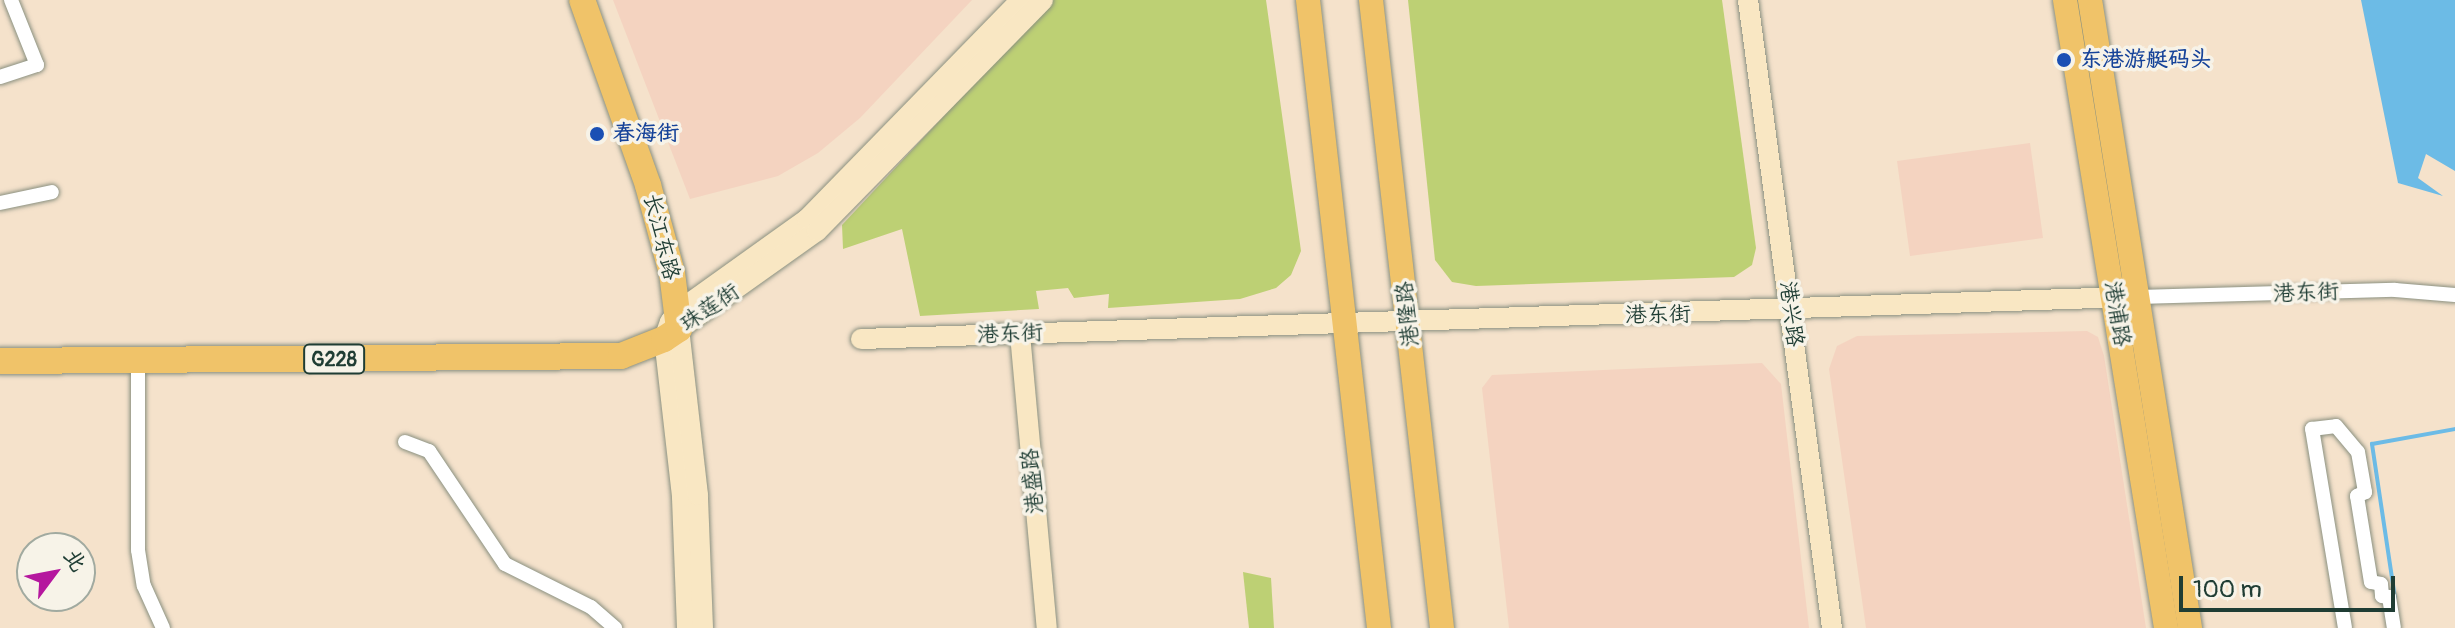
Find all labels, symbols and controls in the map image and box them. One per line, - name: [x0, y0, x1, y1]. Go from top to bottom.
- place label: 东港游艇码头: [2080, 47, 2212, 73]
- marker: 东港游艇码头: [2055, 51, 2073, 69]
- place label: 春海街: [613, 121, 679, 147]
- marker: 春海街: [588, 125, 606, 143]
- street label: 长江东路: [638, 191, 684, 283]
- street label: 珠莲街: [675, 279, 745, 337]
- street label: 港浦路: [2099, 279, 2135, 349]
- street label: 港东街: [2273, 279, 2339, 307]
- street label: 港隆路: [1391, 280, 1425, 348]
- street label: 港兴路: [1774, 280, 1808, 348]
- street label: 港东街: [1625, 301, 1691, 329]
- street label: 港东街: [977, 320, 1043, 348]
- road number: G228: [302, 343, 366, 375]
- street label: 港盛路: [1017, 447, 1049, 515]
- north arrow: [16, 532, 96, 612]
- text: 北: [57, 544, 92, 577]
- scale bar: [2183, 560, 2399, 610]
- text: 100 m: [2193, 575, 2262, 604]

